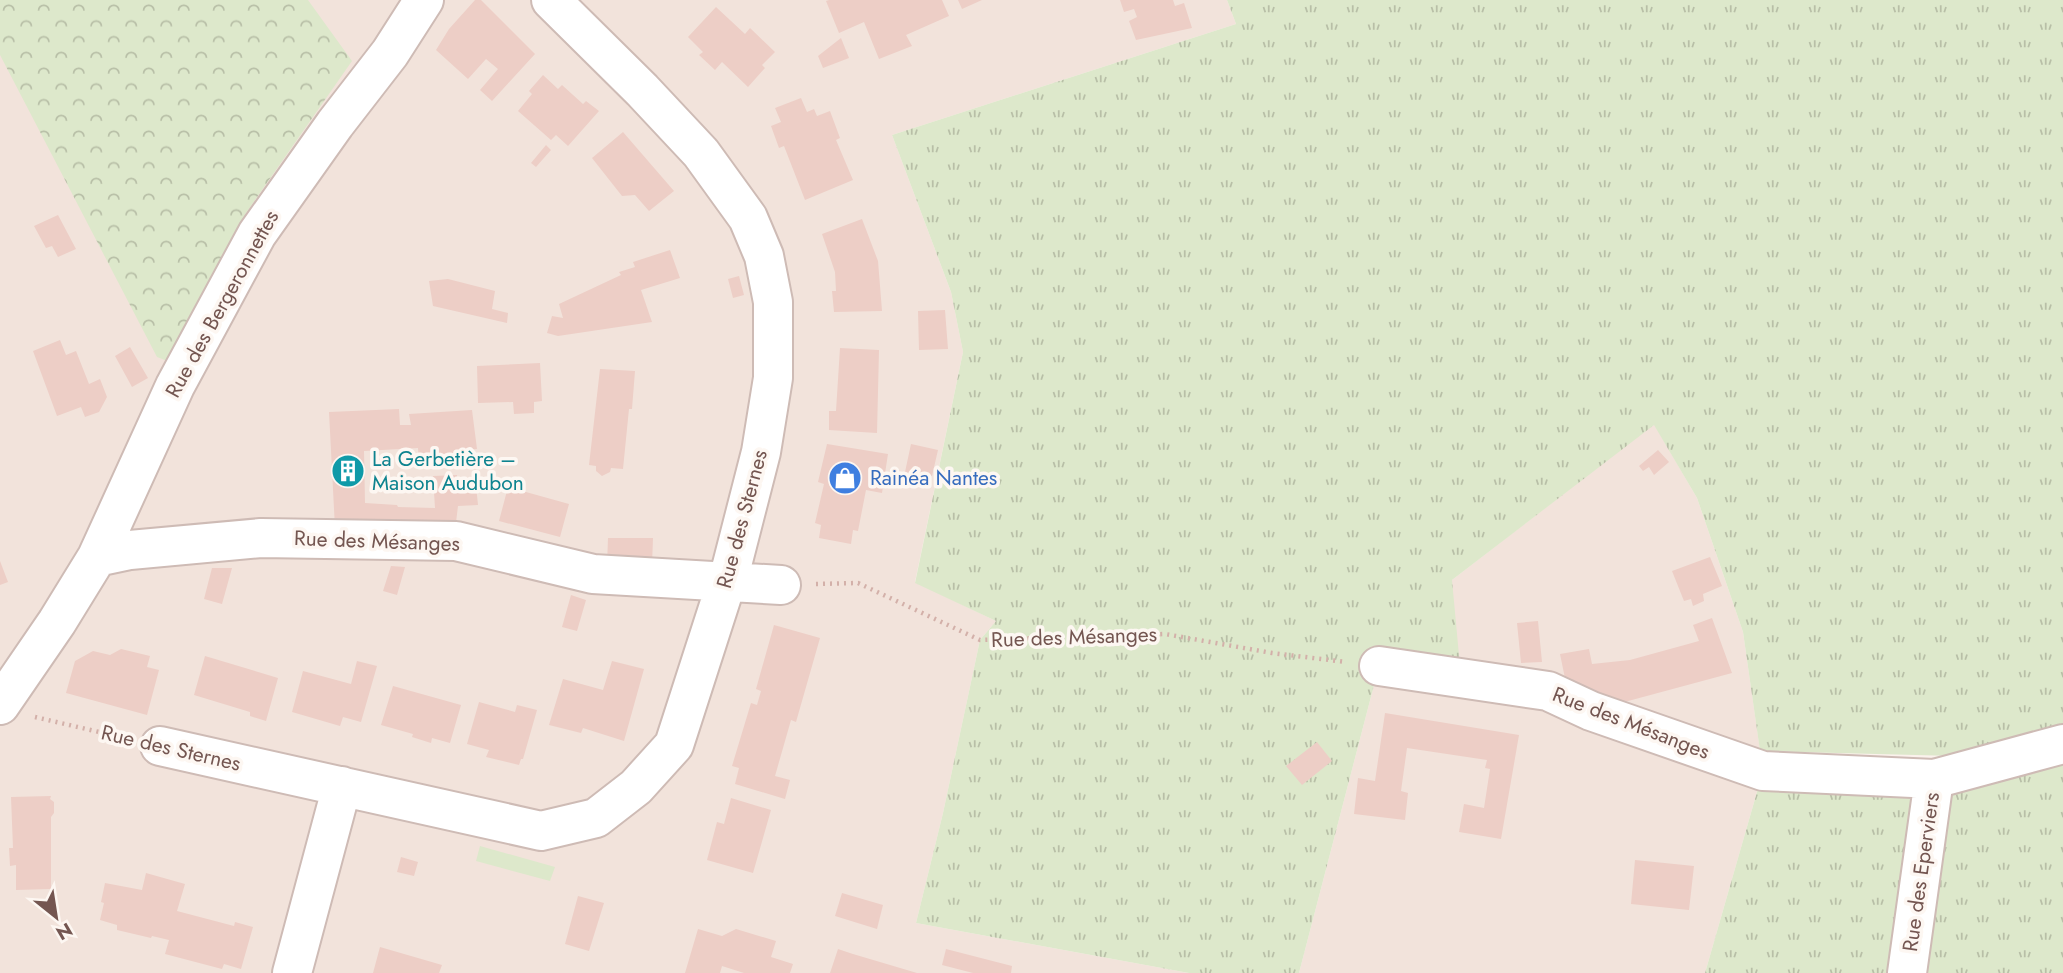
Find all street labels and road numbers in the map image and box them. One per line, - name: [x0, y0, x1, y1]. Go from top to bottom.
- street label: Rue des Bergeronnettes: [158, 205, 286, 403]
- street label: Rue des Sternes: [709, 446, 775, 592]
- street label: Rue des Mésanges: [293, 523, 461, 559]
- street label: Rue des Mésanges: [990, 619, 1158, 655]
- street label: Rue des Mésanges: [1548, 679, 1714, 767]
- street label: Rue des Sternes: [98, 717, 244, 779]
- street label: Rue des Eperviers: [1895, 790, 1947, 954]

